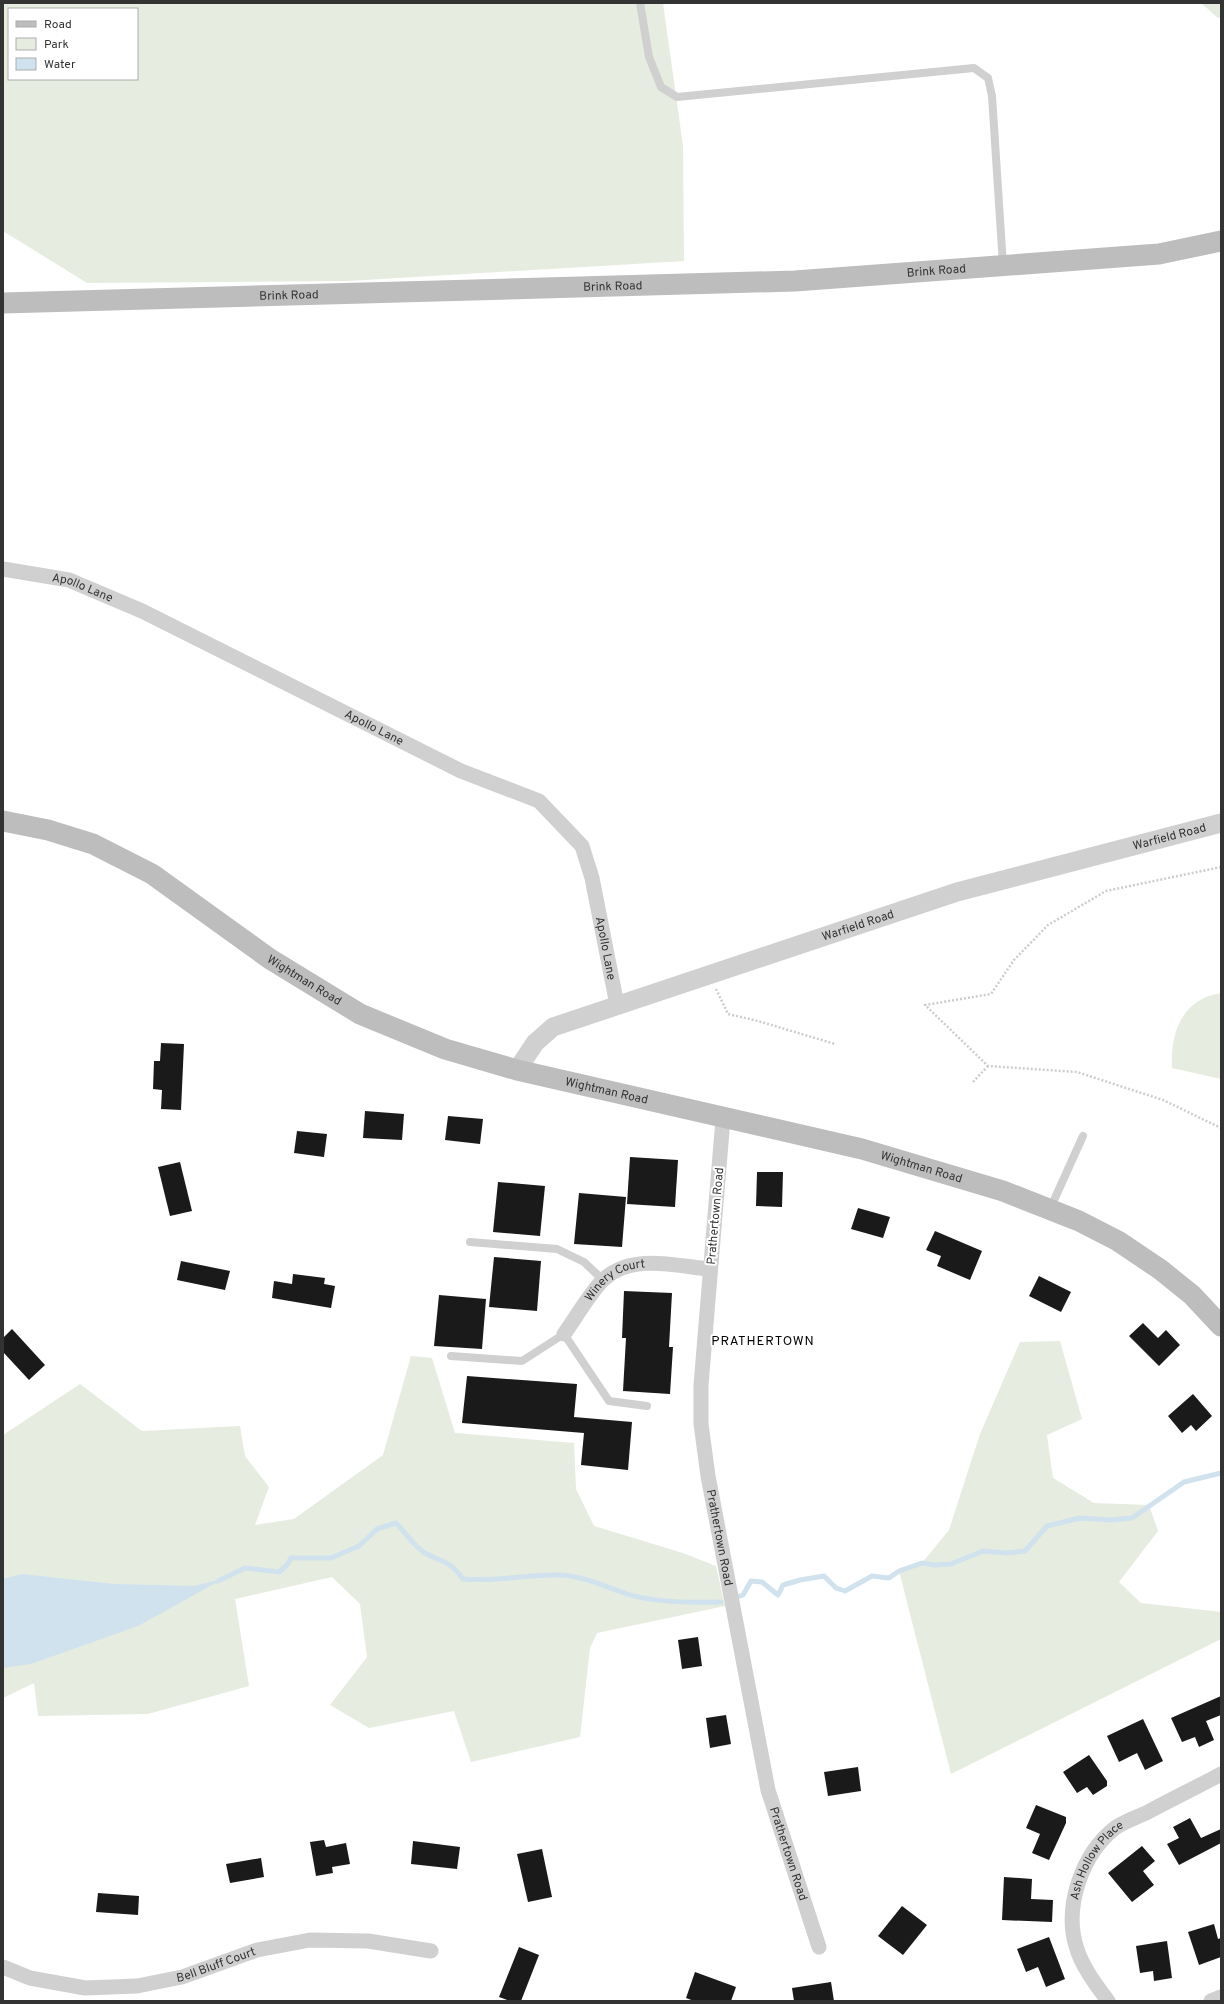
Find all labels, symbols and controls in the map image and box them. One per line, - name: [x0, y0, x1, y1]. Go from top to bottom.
- legend: [8, 8, 138, 80]
- text: Road: [44, 17, 72, 33]
- text: Park: [44, 37, 69, 53]
- text: Water: [44, 57, 76, 73]
- street label: Brink Road: [906, 261, 967, 282]
- street label: Brink Road: [583, 278, 643, 296]
- street label: Brink Road: [259, 287, 319, 305]
- street label: Apollo Lane: [51, 570, 115, 607]
- street label: Apollo Lane: [341, 707, 406, 750]
- street label: Warfield Road: [1131, 820, 1208, 855]
- street label: Warfield Road: [820, 907, 896, 946]
- street label: Apollo Lane: [591, 915, 619, 981]
- street label: Wightman Road: [264, 952, 344, 1010]
- street label: Wightman Road: [563, 1074, 649, 1109]
- street label: Wightman Road: [878, 1148, 964, 1187]
- street label: Prathertown Road: [704, 1167, 728, 1265]
- street label: Winery Court: [581, 1256, 646, 1305]
- district label: PRATHERTOWN: [711, 1334, 815, 1350]
- street label: Prathertown Road: [702, 1488, 736, 1587]
- street label: Prathertown Road: [765, 1805, 810, 1903]
- street label: Ash Hollow Place: [1067, 1818, 1127, 1902]
- street label: Bell Bluff Court: [175, 1944, 258, 1987]

